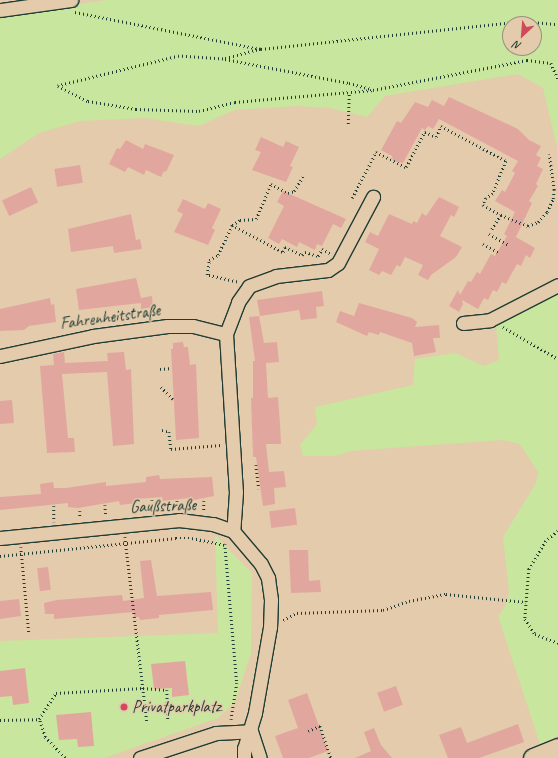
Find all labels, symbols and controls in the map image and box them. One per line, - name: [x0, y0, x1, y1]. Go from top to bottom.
- north arrow: [502, 16, 542, 56]
- text: N: [511, 38, 523, 54]
- street label: Fahrenheitstraße: [59, 300, 161, 334]
- street label: Gaußstraße: [130, 495, 196, 517]
- place label: Privatparkplatz: [132, 697, 221, 717]
- marker: Privatparkplatz: [119, 702, 129, 712]

